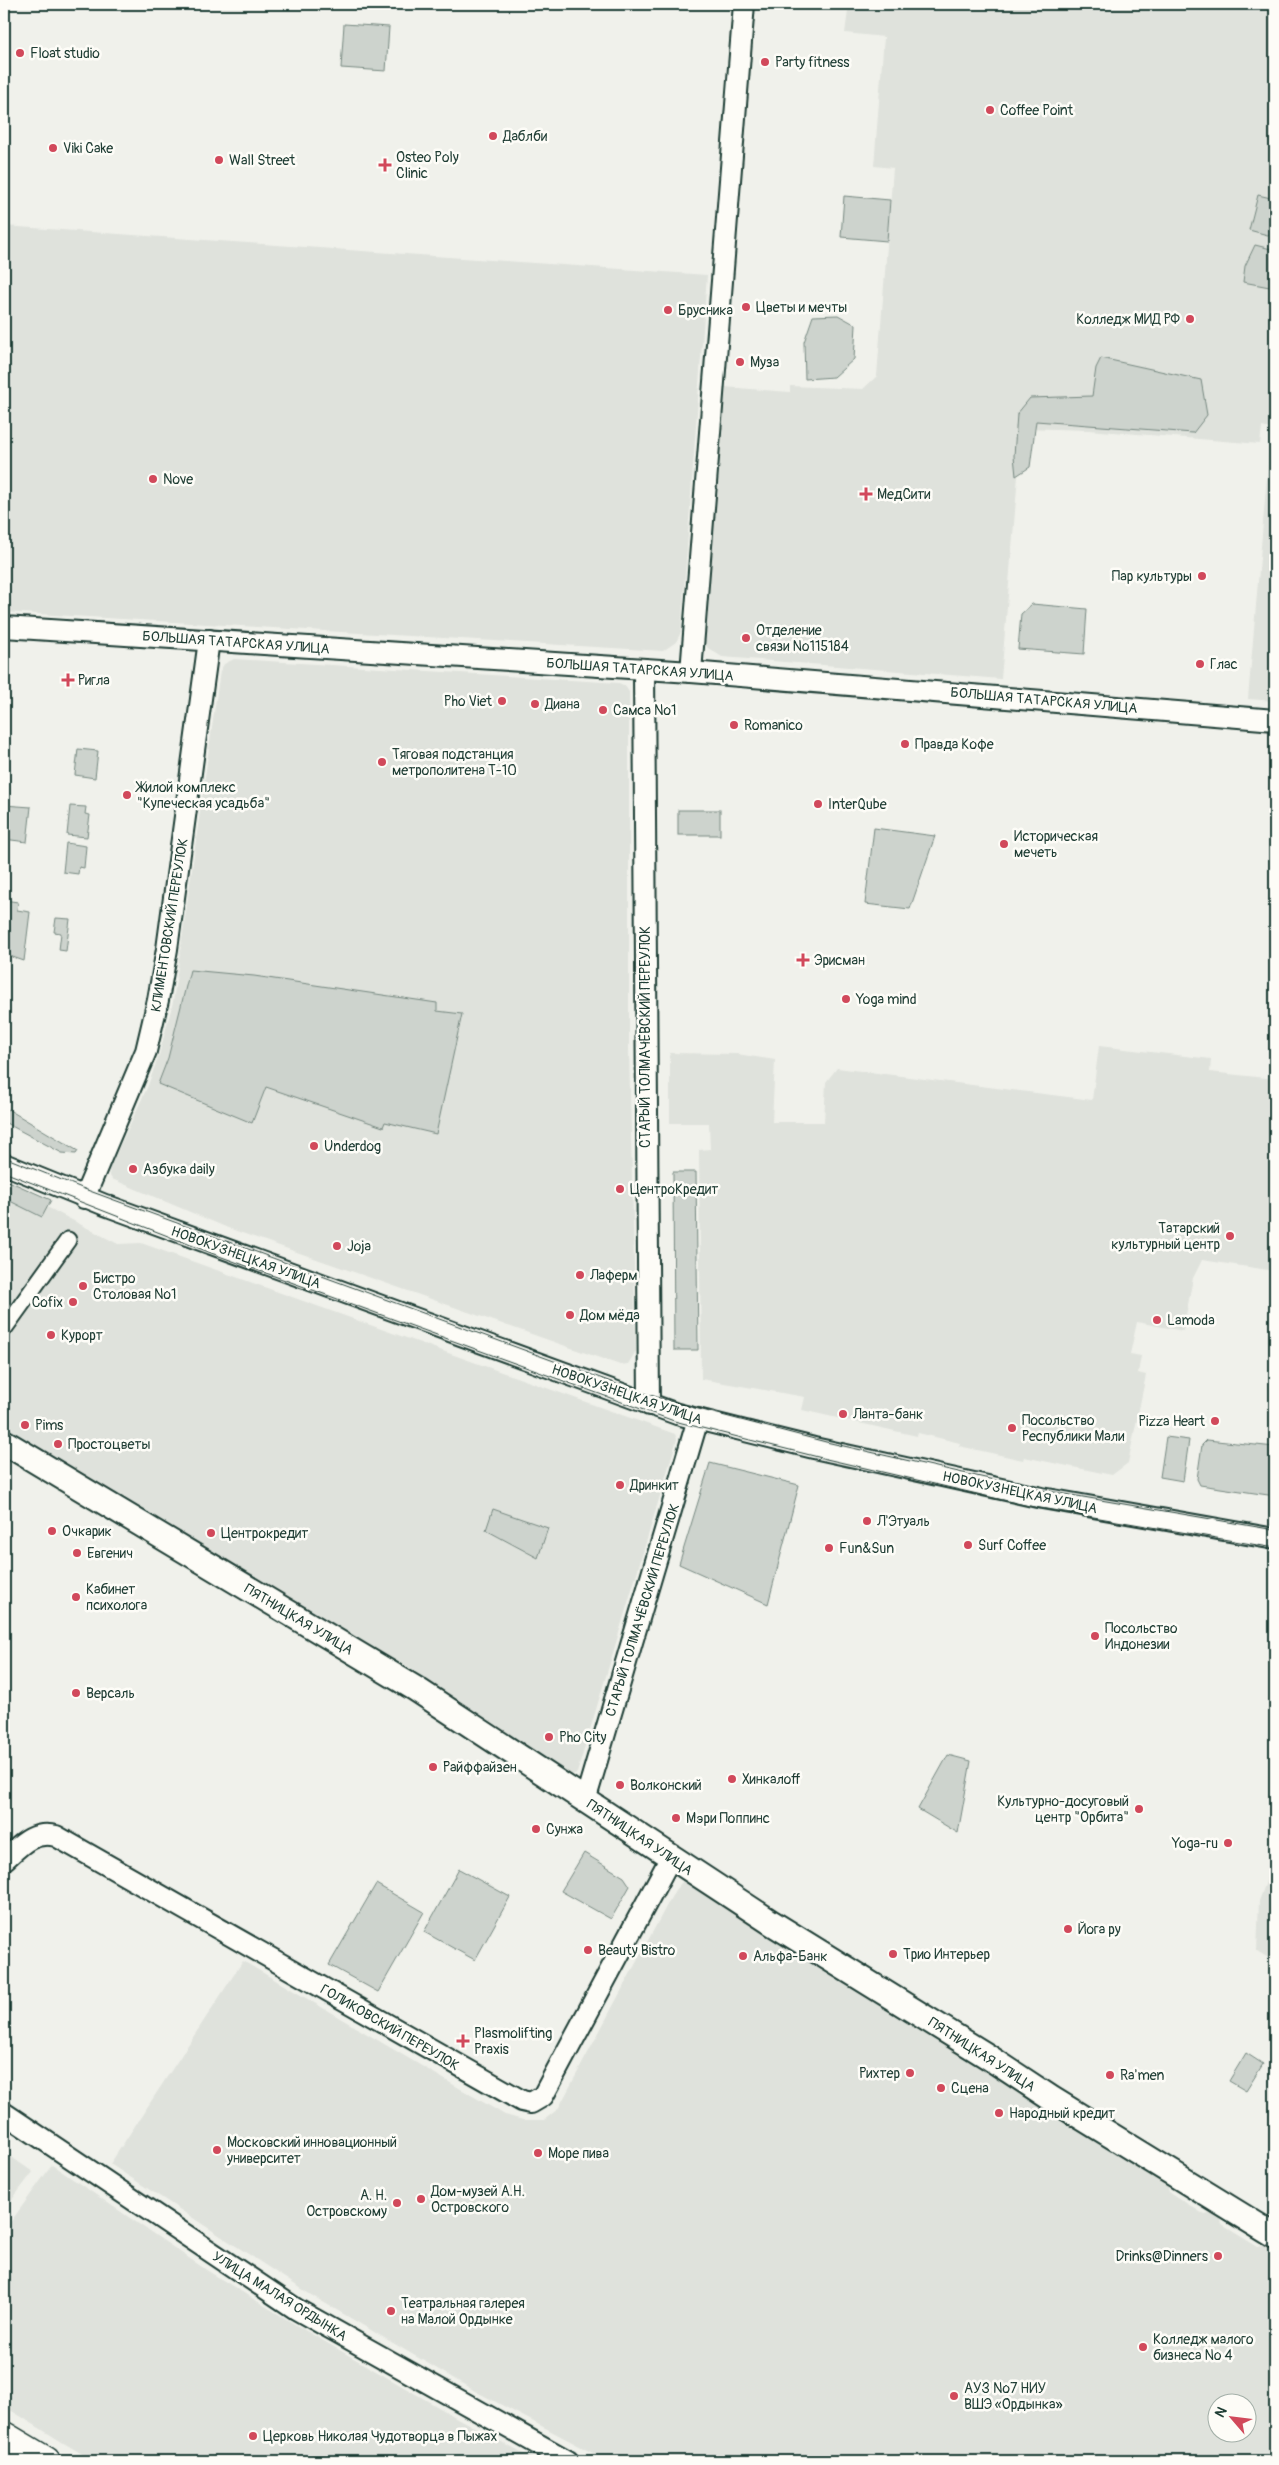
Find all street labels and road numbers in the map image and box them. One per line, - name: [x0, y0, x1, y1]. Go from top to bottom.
- street label: БОЛЬШАЯ ТАТАРСКАЯ УЛИЦА: [142, 627, 330, 658]
- street label: БОЛЬШАЯ ТАТАРСКАЯ УЛИЦА: [546, 654, 734, 685]
- street label: БОЛЬШАЯ ТАТАРСКАЯ УЛИЦА: [950, 684, 1138, 717]
- street label: КЛИМЕНТОВСКИЙ ПЕРЕУЛОК: [147, 837, 192, 1013]
- street label: СТАРЫЙ ТОЛМАЧЁВСКИЙ ПЕРЕУЛОК: [637, 926, 654, 1148]
- street label: НОВОКУЗНЕЦКАЯ УЛИЦА: [169, 1222, 323, 1292]
- street label: НОВОКУЗНЕЦКАЯ УЛИЦА: [549, 1361, 704, 1428]
- street label: НОВОКУЗНЕЦКАЯ УЛИЦА: [941, 1468, 1099, 1517]
- street label: СТАРЫЙ ТОЛМАЧЁВСКИЙ ПЕРЕУЛОК: [602, 1502, 683, 1719]
- street label: ПЯТНИЦКАЯ УЛИЦА: [241, 1580, 356, 1659]
- street label: ПЯТНИЦКАЯ УЛИЦА: [584, 1796, 696, 1879]
- street label: ГОЛИКОВСКИЙ ПЕРЕУЛОК: [317, 1981, 462, 2074]
- street label: ПЯТНИЦКАЯ УЛИЦА: [925, 2014, 1038, 2095]
- street label: УЛИЦА МАЛАЯ ОРДЫНКА: [209, 2248, 350, 2345]

